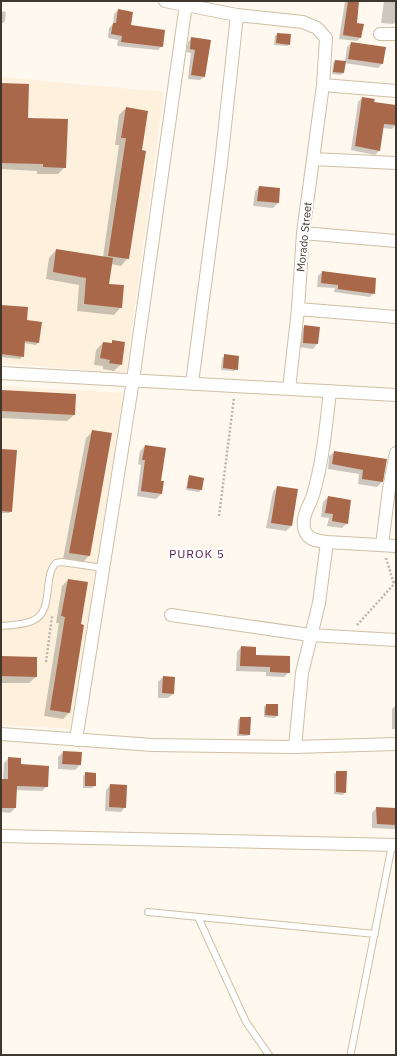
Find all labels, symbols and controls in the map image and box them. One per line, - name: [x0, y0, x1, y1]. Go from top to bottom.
- street label: Morado Street: [293, 201, 315, 273]
- district label: PUROK 5: [169, 546, 225, 561]

